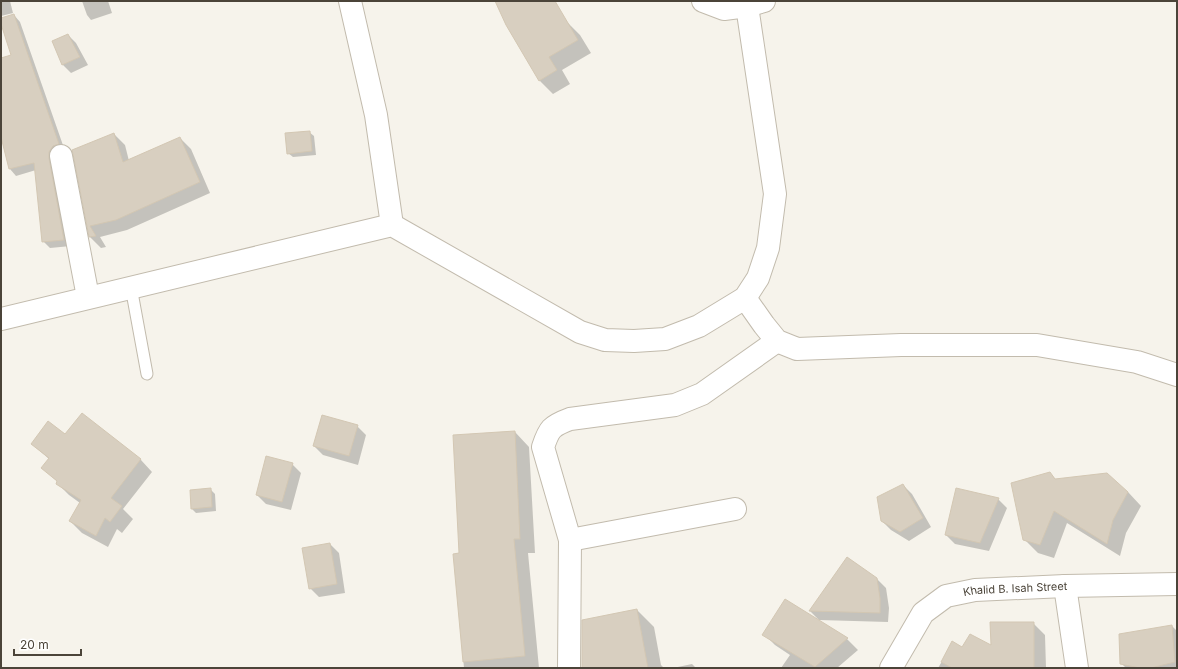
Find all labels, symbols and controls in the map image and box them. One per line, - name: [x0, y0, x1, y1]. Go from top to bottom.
- street label: Khalid B. Isah Street: [962, 579, 1068, 599]
- scale bar: [14, 631, 81, 657]
- text: 20 m: [20, 637, 49, 652]

